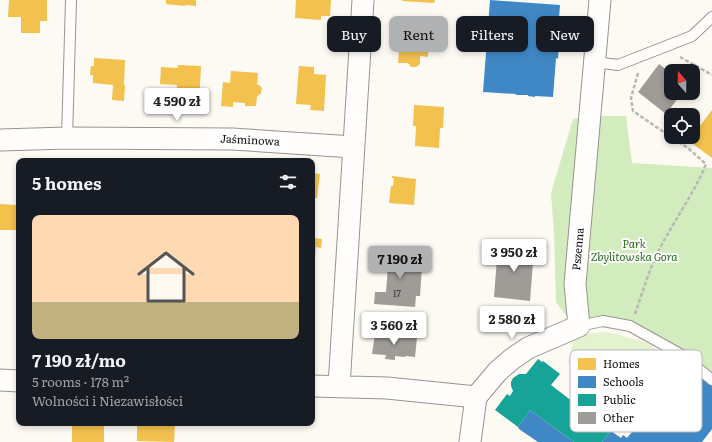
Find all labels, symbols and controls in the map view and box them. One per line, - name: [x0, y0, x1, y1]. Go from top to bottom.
- chip: Buy: [327, 16, 381, 52]
- chip: Rent: [389, 16, 448, 52]
- chip: Filters: [456, 16, 528, 52]
- chip: New: [536, 16, 594, 52]
- north arrow: [664, 64, 700, 100]
- map controls: [664, 64, 700, 144]
- pin: 4 590 zł: [136, 88, 218, 122]
- text: 4 590 zł: [153, 91, 201, 110]
- button: locate: [664, 108, 700, 144]
- street label: Jaśminowa: [220, 129, 280, 149]
- text: 5 homes: [32, 170, 102, 195]
- icon: filters: [277, 171, 299, 193]
- street label: Pszenna: [567, 227, 587, 271]
- park label: Park Zbylitowska Gora: [590, 235, 678, 264]
- pin: 3 950 zł: [473, 239, 555, 273]
- icon: home: [130, 241, 202, 313]
- text: 3 950 zł: [491, 242, 537, 261]
- pin: 7 190 zł: [359, 246, 441, 280]
- text: 7 190 zł: [377, 249, 423, 268]
- house number: 17: [393, 286, 401, 300]
- pin: 2 580 zł: [471, 306, 553, 340]
- text: 2 580 zł: [489, 309, 535, 328]
- pin: 3 560 zł: [353, 312, 435, 346]
- text: 3 560 zł: [370, 315, 418, 334]
- text: 7 190 zł/mo: [32, 347, 126, 372]
- legend: [570, 350, 702, 432]
- text: Homes: [603, 355, 640, 371]
- text: 5 rooms · 178 m²: [32, 372, 129, 391]
- text: Schools: [603, 373, 644, 389]
- text: Wolności i Niezawisłości: [32, 391, 183, 410]
- text: Public: [603, 391, 636, 407]
- text: Other: [603, 409, 635, 425]

